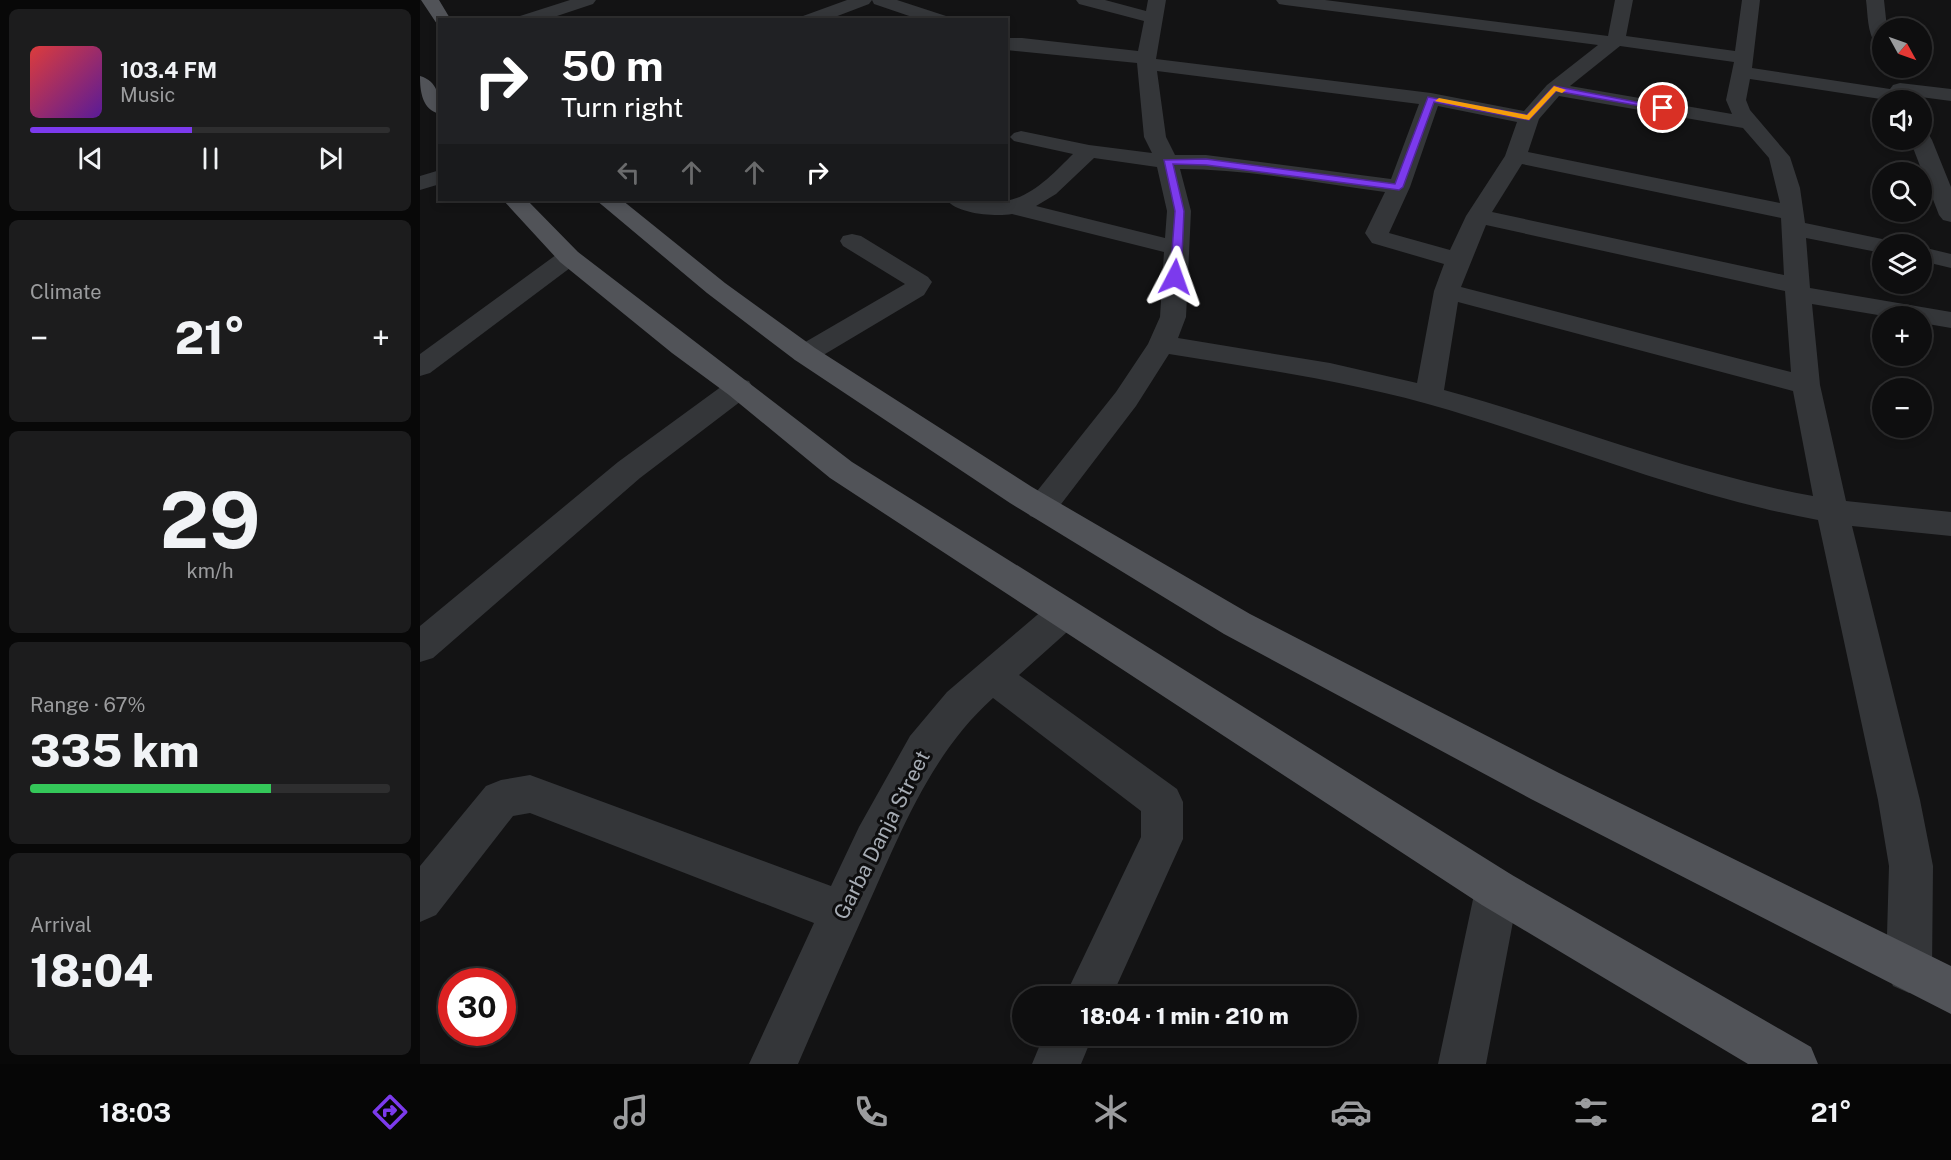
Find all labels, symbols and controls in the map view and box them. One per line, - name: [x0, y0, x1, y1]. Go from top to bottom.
- north arrow: [1872, 18, 1932, 78]
- map controls: [1872, 18, 1932, 438]
- text: 50 m: [561, 41, 664, 90]
- icon: right: [462, 42, 540, 120]
- text: 103.4 FM: [120, 57, 217, 83]
- pin: [1637, 82, 1688, 133]
- text: Music: [120, 83, 175, 107]
- button: sound: [1872, 90, 1932, 150]
- text: Turn right: [561, 91, 684, 123]
- icon: arrive: [1646, 91, 1679, 124]
- icon: previous: [74, 142, 107, 175]
- icon: pause: [194, 142, 227, 175]
- icon: next: [314, 142, 347, 175]
- icon: left: [612, 156, 645, 189]
- icon: ahead: [675, 156, 708, 189]
- icon: ahead: [738, 156, 771, 189]
- icon: right: [801, 156, 834, 189]
- button: search: [1872, 162, 1932, 222]
- button: layers: [1872, 234, 1932, 294]
- position arrow: [1143, 245, 1207, 309]
- text: Climate: [30, 280, 102, 304]
- button: +: [1872, 306, 1932, 366]
- text: 21°: [175, 311, 245, 364]
- text: −: [30, 319, 48, 357]
- text: +: [372, 319, 390, 357]
- button: −: [1872, 378, 1932, 438]
- text: 29: [160, 474, 260, 566]
- text: km/h: [186, 559, 234, 583]
- text: Range · 67%: [30, 693, 146, 717]
- text: 335 km: [30, 724, 199, 777]
- street label: Garba Danja Street: [828, 746, 935, 923]
- text: Arrival: [30, 913, 92, 937]
- text: 18:04: [30, 944, 153, 997]
- speed limit sign: 30: [438, 968, 516, 1046]
- text: 18:04 · 1 min · 210 m: [1080, 1003, 1289, 1029]
- icon: directions: [369, 1091, 411, 1133]
- icon: music: [610, 1091, 652, 1133]
- icon: phone: [850, 1091, 892, 1133]
- icon: climate: [1090, 1091, 1132, 1133]
- icon: car: [1330, 1091, 1372, 1133]
- icon: filters: [1570, 1091, 1612, 1133]
- text: 18:03: [99, 1096, 171, 1128]
- text: 21°: [1810, 1096, 1852, 1128]

